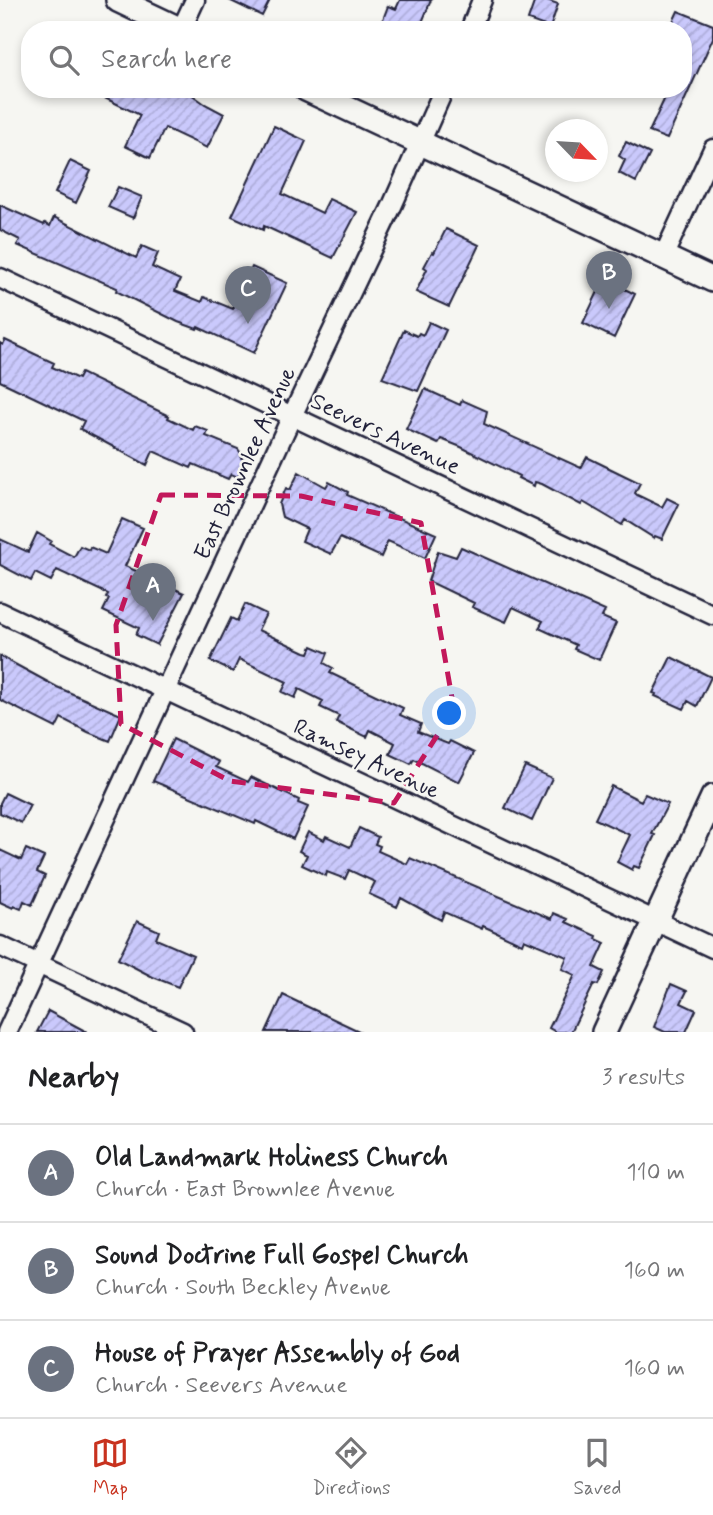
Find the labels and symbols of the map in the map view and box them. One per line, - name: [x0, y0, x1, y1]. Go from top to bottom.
- north arrow: [545, 119, 608, 182]
- pin: B: [586, 251, 632, 309]
- pin: C: [225, 266, 271, 324]
- street label: East Brownlee Avenue: [188, 363, 304, 565]
- street label: Seevers Avenue: [305, 387, 465, 483]
- pin: A: [130, 563, 176, 621]
- your location: [432, 696, 466, 730]
- street label: Ramsey Avenue: [288, 713, 444, 807]

